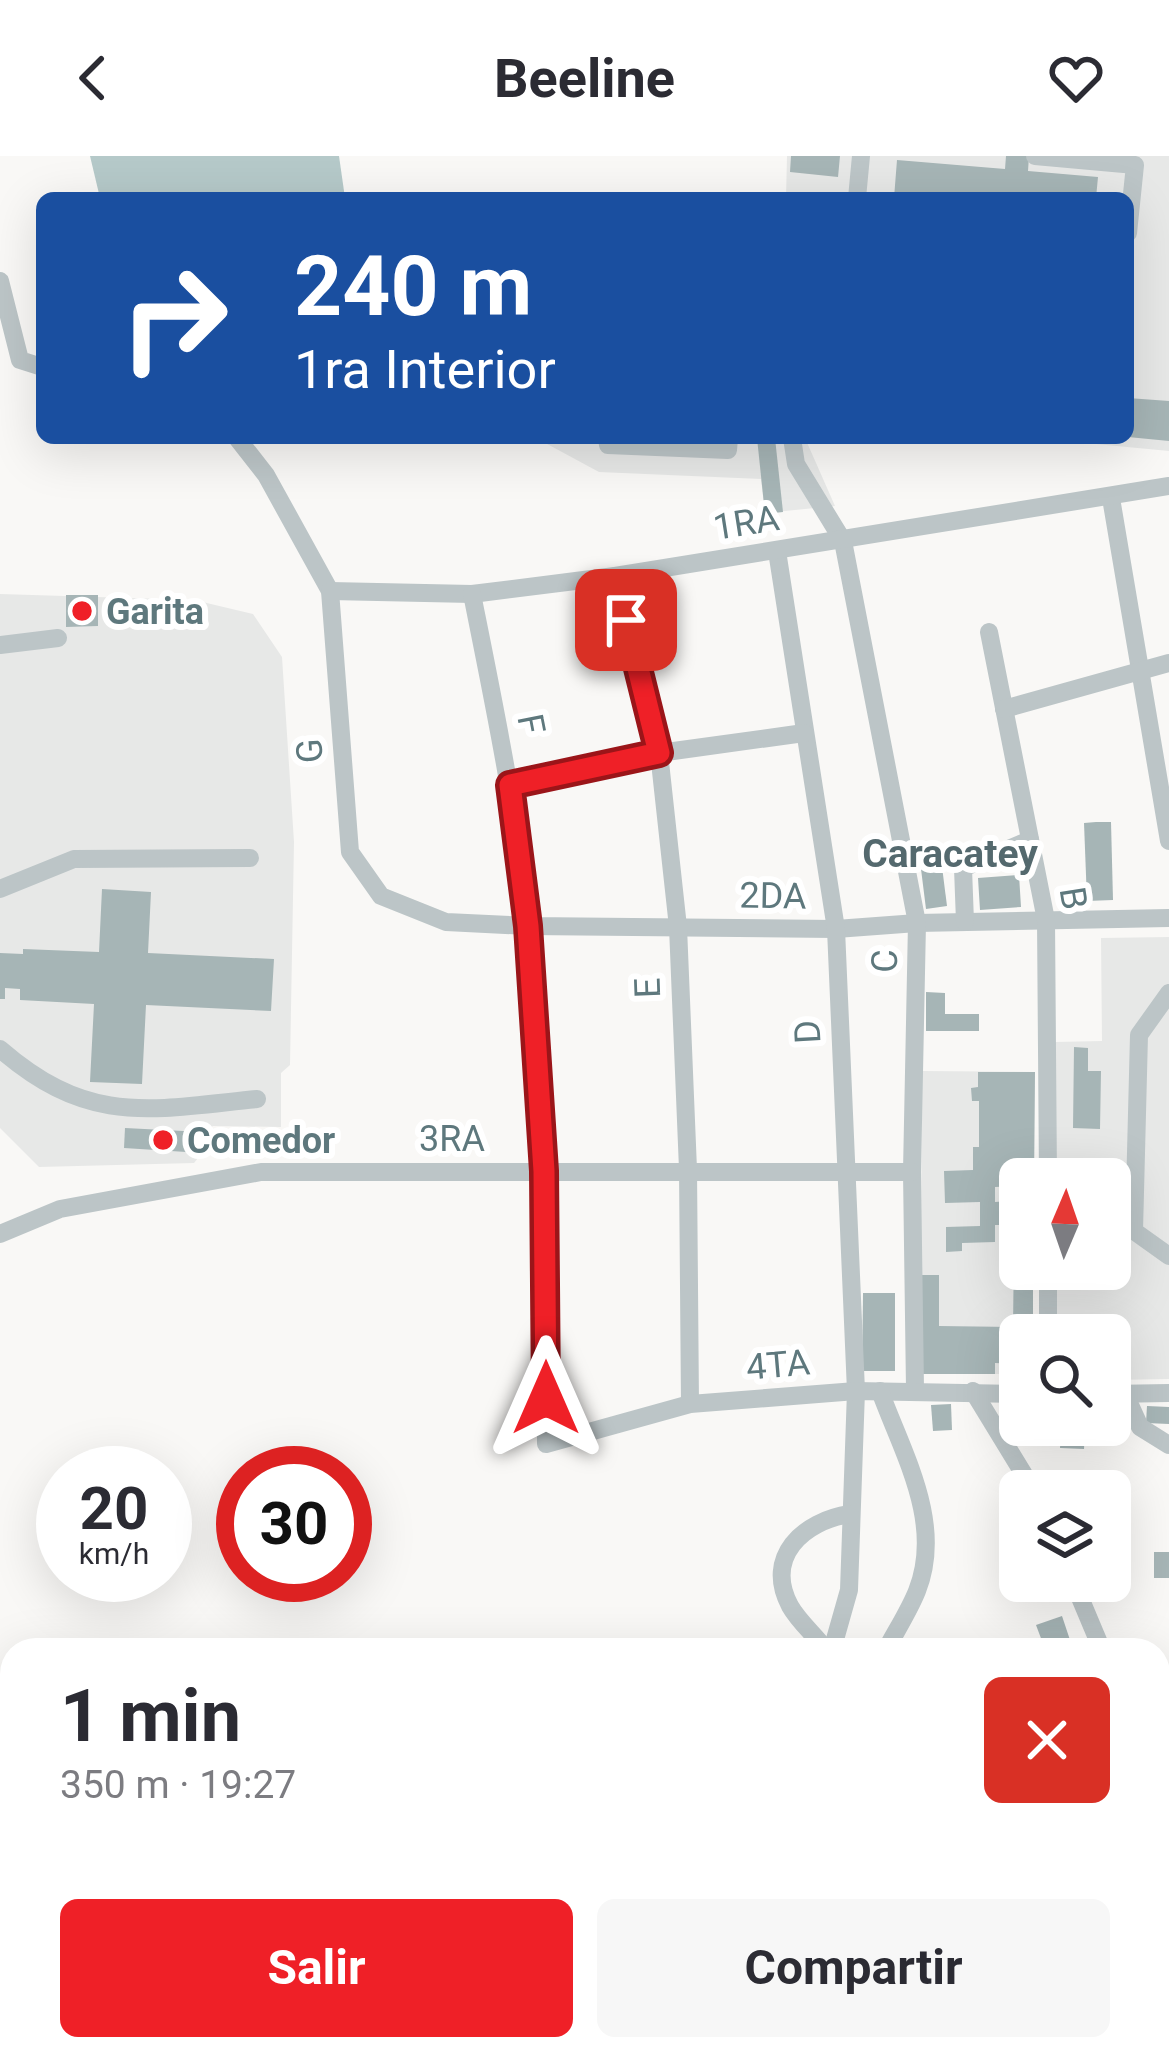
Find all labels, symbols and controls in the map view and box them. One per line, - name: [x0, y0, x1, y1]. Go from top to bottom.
- icon: back: [60, 45, 126, 111]
- icon: heart: [1043, 45, 1109, 111]
- text: Beeline: [494, 47, 675, 110]
- text: 240 m: [294, 237, 532, 336]
- icon: right: [96, 240, 252, 396]
- text: 1ra Interior: [294, 338, 556, 401]
- street label: 1RA: [710, 497, 782, 549]
- pin: [575, 569, 677, 671]
- icon: arrive: [593, 587, 659, 653]
- place label: Garita: [106, 591, 204, 633]
- marker: Garita: [69, 598, 95, 624]
- street label: F: [509, 710, 554, 738]
- street label: G: [288, 737, 332, 765]
- district label: Caracatey: [862, 831, 1038, 877]
- street label: 2DA: [739, 874, 807, 918]
- street label: B: [1051, 884, 1096, 913]
- street label: C: [864, 949, 906, 973]
- street label: E: [627, 977, 669, 999]
- street label: D: [786, 1019, 830, 1045]
- street label: 3RA: [419, 1118, 485, 1160]
- place label: Comedor: [187, 1120, 335, 1162]
- marker: Comedor: [150, 1127, 176, 1153]
- north arrow: [999, 1158, 1131, 1290]
- map controls: [999, 1158, 1131, 1602]
- button: search: [999, 1314, 1131, 1446]
- position arrow: [483, 1335, 609, 1461]
- street label: 4TA: [744, 1341, 812, 1389]
- speed limit sign: 30: [216, 1446, 372, 1602]
- button: layers: [999, 1470, 1131, 1602]
- text: 20: [80, 1473, 148, 1544]
- text: km/h: [79, 1536, 149, 1571]
- text: 1 min: [60, 1674, 241, 1759]
- button: close: [984, 1677, 1110, 1803]
- text: 350 m · 19:27: [60, 1762, 296, 1808]
- button: Salir: [60, 1899, 573, 2037]
- button: Compartir: [597, 1899, 1110, 2037]

